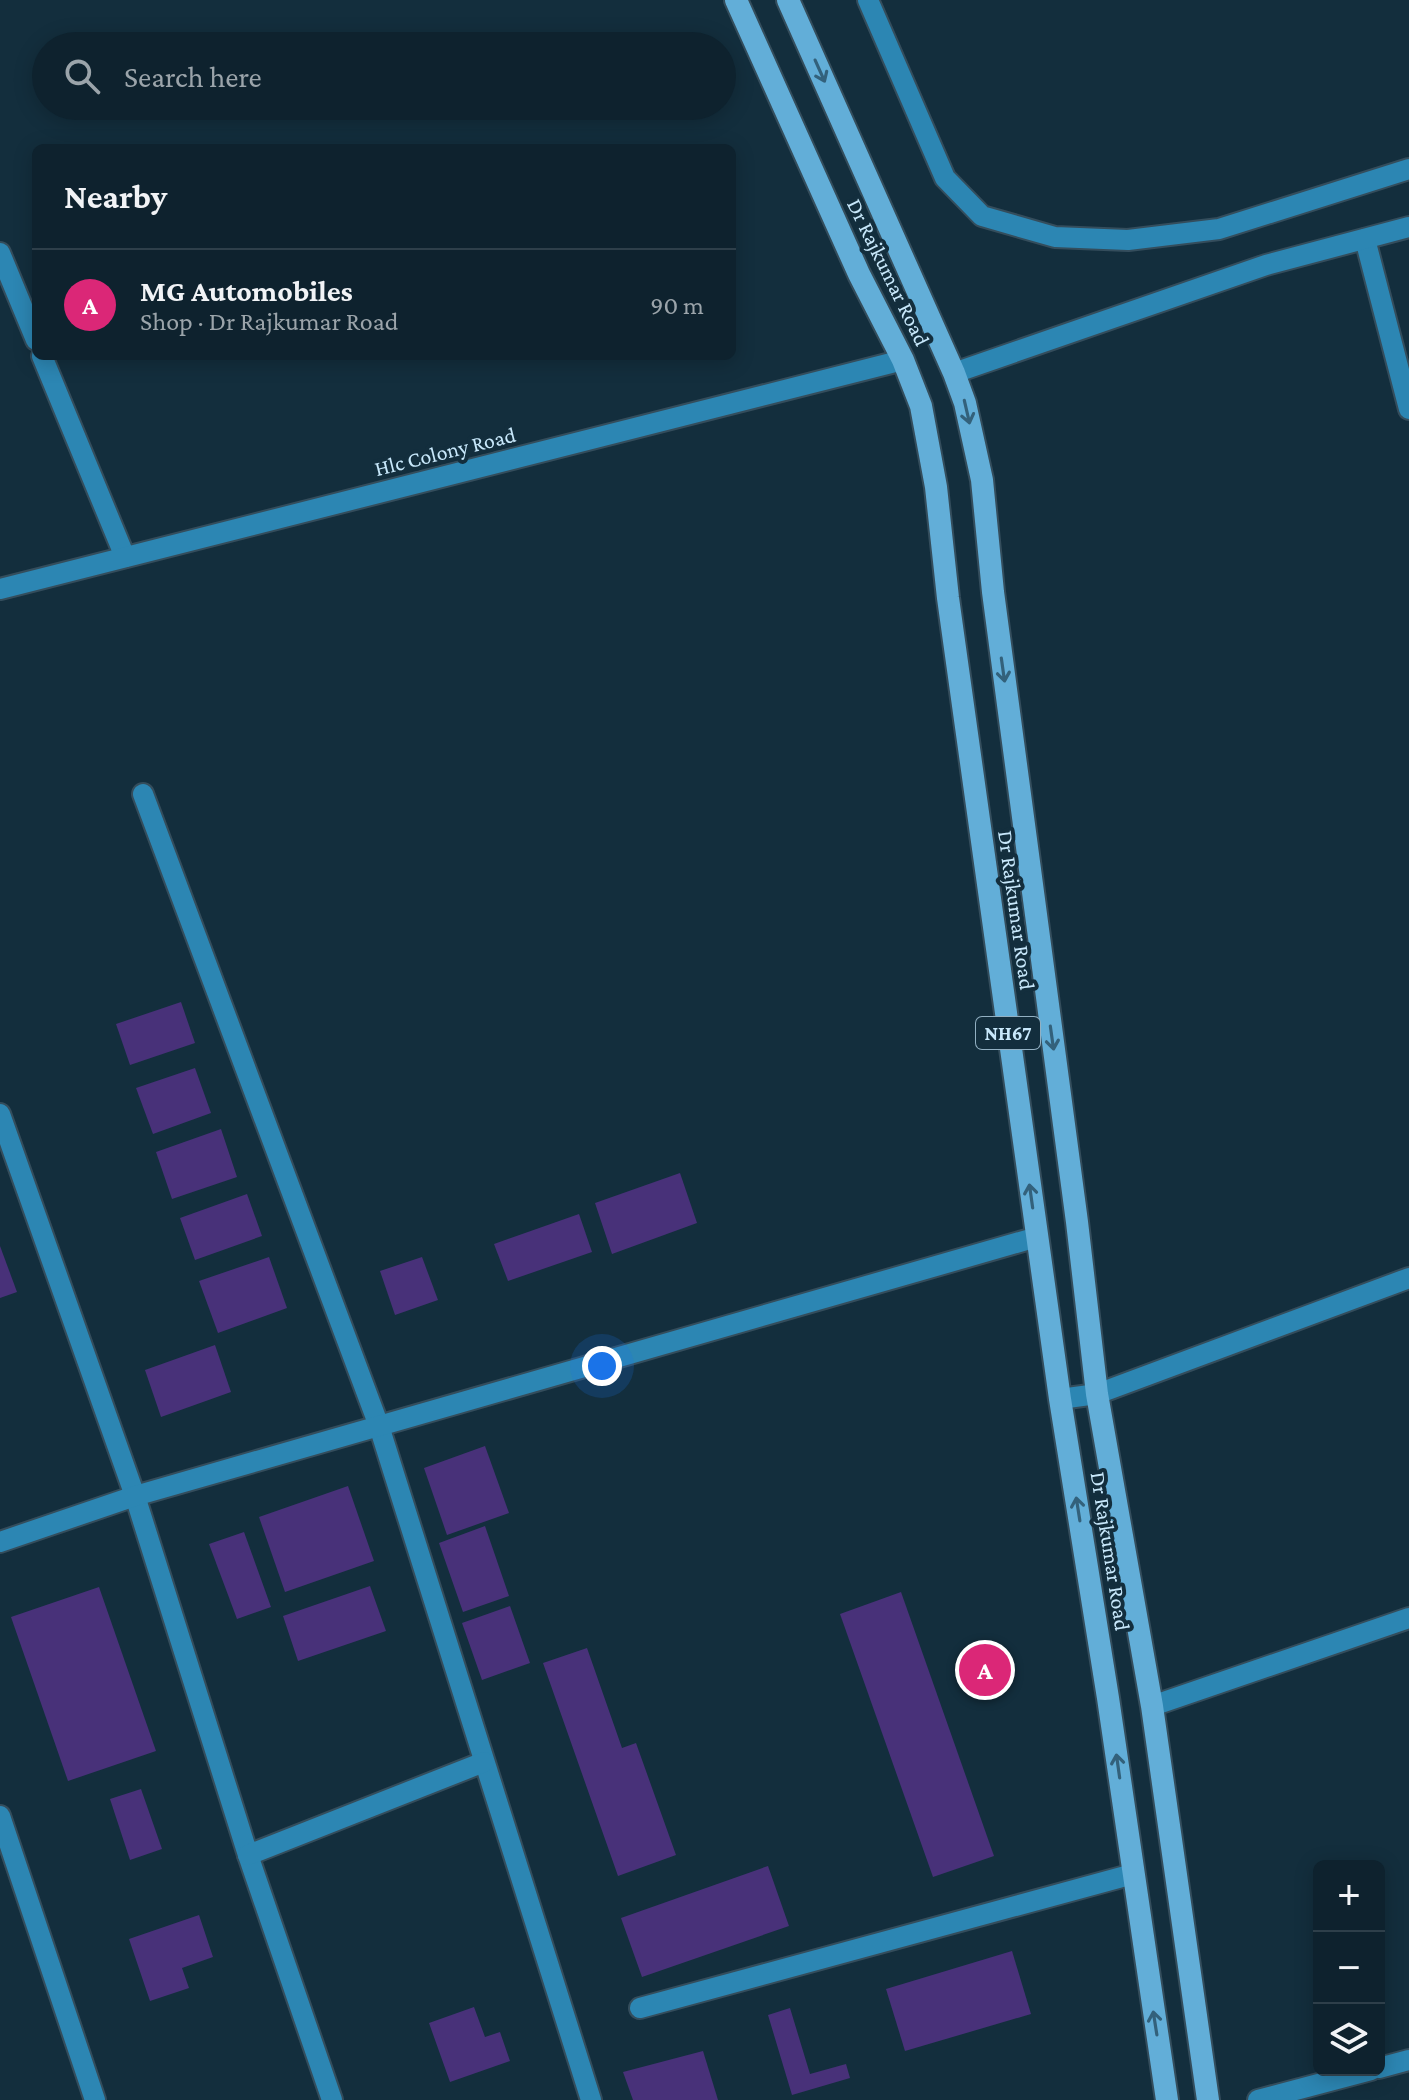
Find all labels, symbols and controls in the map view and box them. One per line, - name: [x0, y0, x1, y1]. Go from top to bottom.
- search box: [32, 32, 736, 120]
- icon: search: [60, 54, 104, 98]
- one-way arrow: [813, 58, 828, 83]
- text: Search here: [124, 60, 262, 93]
- text: Nearby: [64, 178, 167, 215]
- street label: Dr Rajkumar Road: [842, 195, 935, 350]
- text: MG Automobiles: [140, 274, 353, 307]
- text: A: [82, 291, 98, 320]
- text: 90 m: [650, 291, 704, 320]
- text: Shop · Dr Rajkumar Road: [140, 307, 398, 336]
- one-way arrow: [960, 399, 975, 425]
- street label: Hlc Colony Road: [372, 422, 519, 481]
- one-way arrow: [996, 656, 1011, 682]
- street label: Dr Rajkumar Road: [993, 829, 1040, 992]
- road number: NH67: [976, 1017, 1040, 1049]
- one-way arrow: [1045, 1025, 1060, 1050]
- one-way arrow: [1023, 1184, 1038, 1209]
- your location: [582, 1346, 622, 1386]
- street label: Dr Rajkumar Road: [1086, 1470, 1135, 1633]
- one-way arrow: [1069, 1497, 1084, 1522]
- pin: A: [959, 1640, 1011, 1700]
- one-way arrow: [1110, 1753, 1125, 1779]
- map controls: [1313, 1860, 1385, 2076]
- button: +: [1313, 1860, 1385, 1932]
- button: −: [1313, 1932, 1385, 2004]
- button: layers: [1313, 2004, 1385, 2076]
- one-way arrow: [1147, 2011, 1162, 2036]

